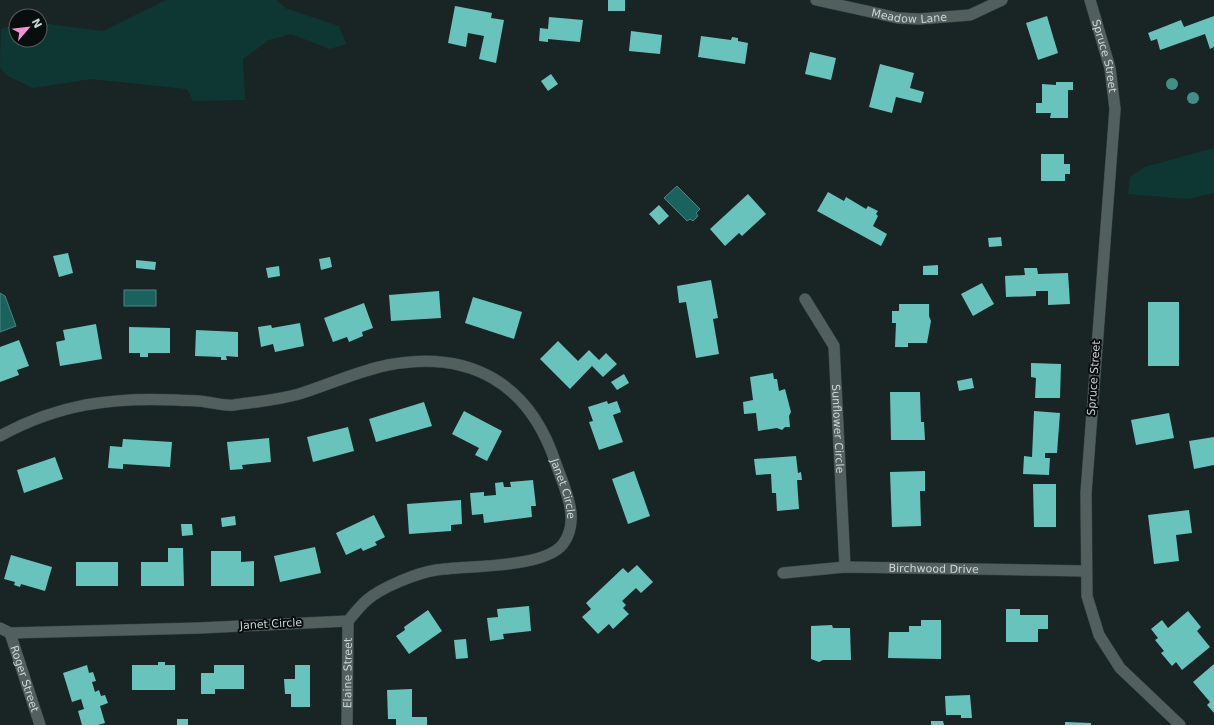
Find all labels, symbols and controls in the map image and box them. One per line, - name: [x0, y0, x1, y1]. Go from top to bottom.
- street label: Meadow Lane: [870, 6, 948, 26]
- north arrow: [8, 8, 48, 48]
- text: N: [28, 16, 44, 31]
- street label: Spruce Street: [1090, 18, 1120, 94]
- street label: Spruce Street: [1085, 339, 1103, 416]
- street label: Sunflower Circle: [829, 384, 847, 474]
- street label: Janet Circle: [548, 456, 578, 519]
- street label: Birchwood Drive: [888, 561, 979, 576]
- street label: Janet Circle: [238, 616, 303, 632]
- street label: Elaine Street: [341, 637, 354, 708]
- street label: Roger Street: [8, 644, 42, 714]

